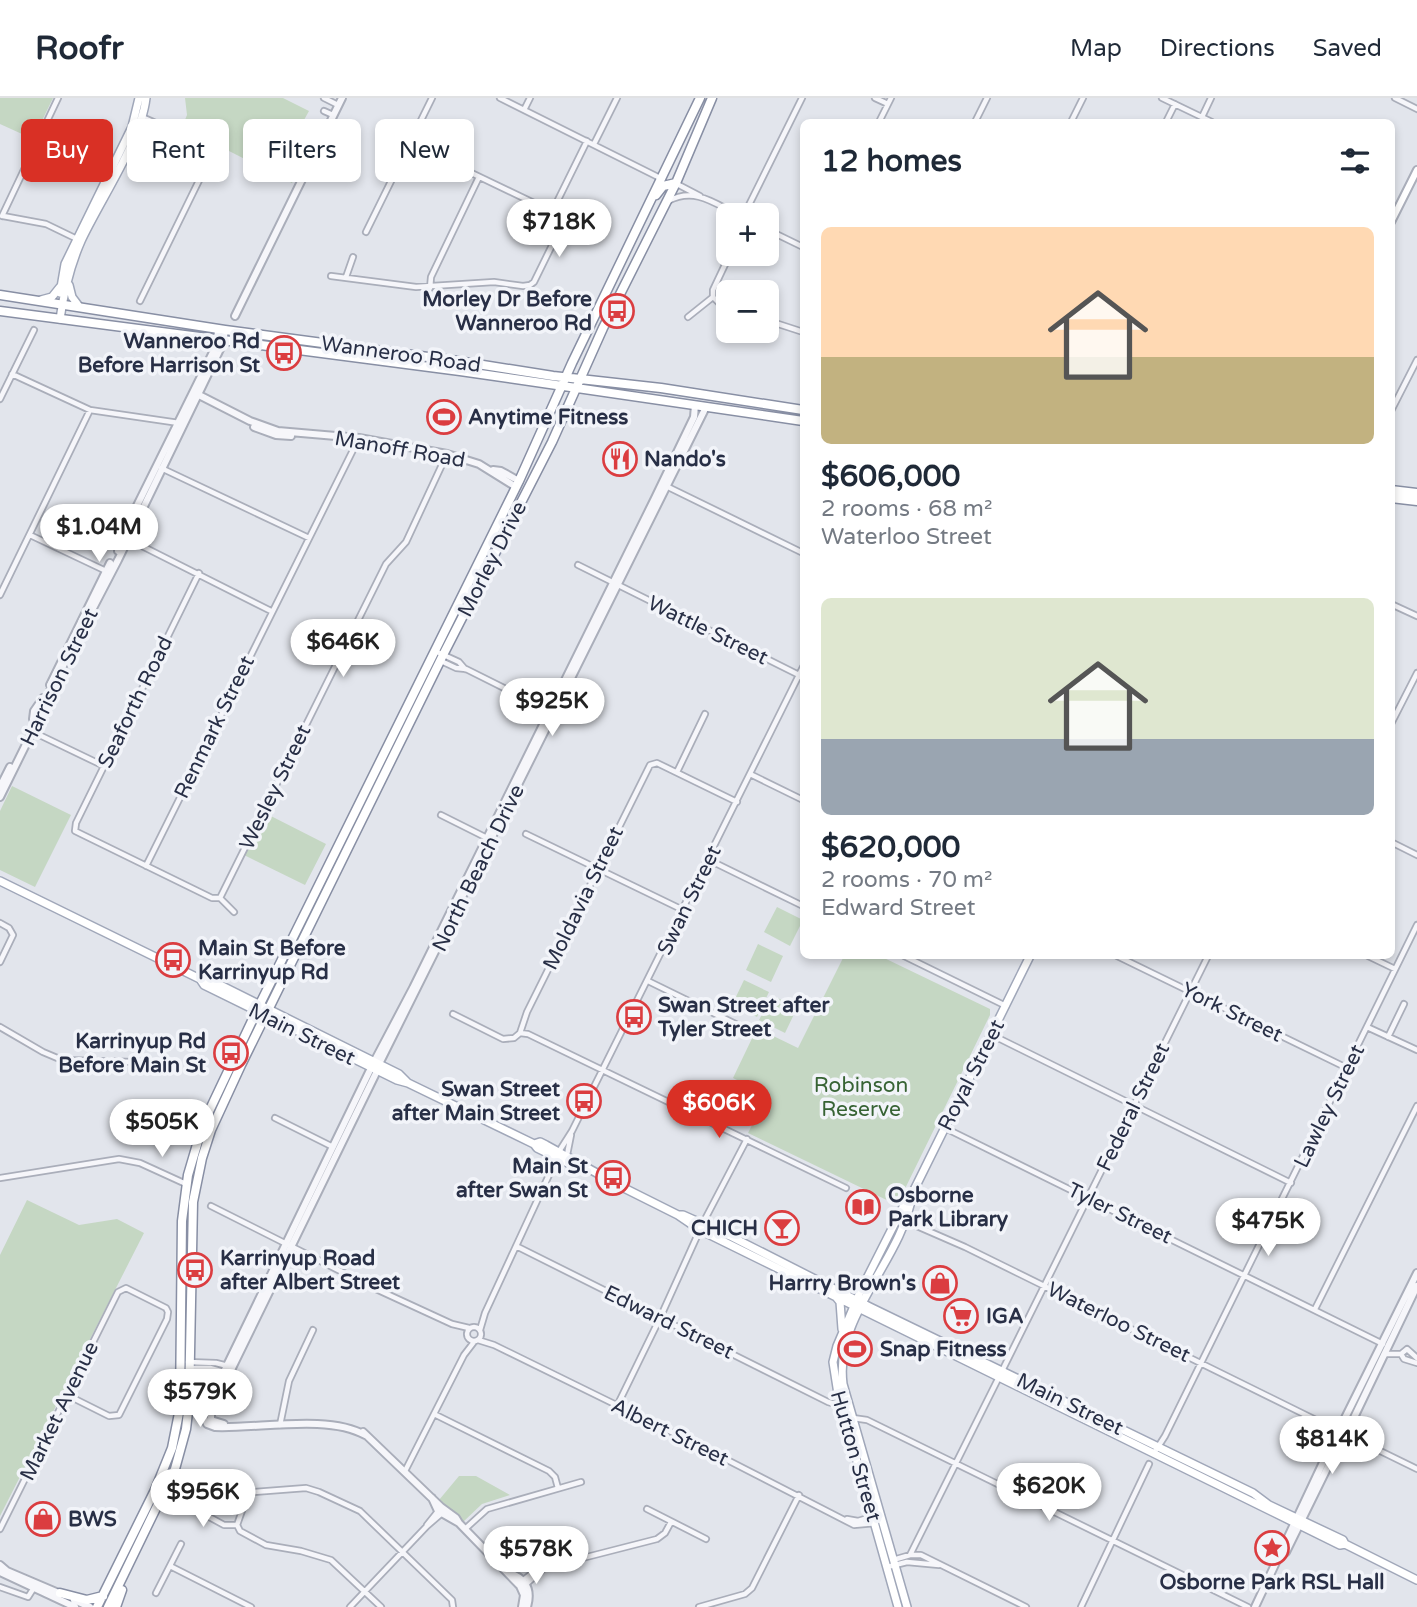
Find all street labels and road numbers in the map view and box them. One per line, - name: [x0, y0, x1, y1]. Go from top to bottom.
- street label: Wanneroo Road: [319, 331, 482, 378]
- street label: Manoff Road: [333, 426, 467, 473]
- street label: Morley Drive: [453, 497, 532, 621]
- street label: Wattle Street: [644, 591, 772, 670]
- street label: Harrison Street: [15, 604, 104, 750]
- street label: Seaforth Road: [93, 632, 178, 772]
- street label: Renmark Street: [169, 652, 260, 803]
- street label: Wesley Street: [234, 721, 317, 854]
- street label: North Beach Drive: [427, 780, 530, 956]
- street label: Moldavia Street: [538, 822, 629, 974]
- street label: Swan Street: [652, 841, 727, 959]
- street label: York Street: [1177, 977, 1287, 1048]
- street label: Main Street: [244, 998, 359, 1071]
- street label: Royal Street: [933, 1016, 1010, 1135]
- street label: Federal Street: [1092, 1039, 1175, 1175]
- street label: Lawley Street: [1289, 1040, 1370, 1172]
- street label: Tyler Street: [1063, 1177, 1176, 1250]
- street label: Waterloo Street: [1043, 1277, 1194, 1368]
- street label: Edward Street: [600, 1280, 738, 1365]
- street label: Market Avenue: [15, 1337, 104, 1485]
- street label: Main Street: [1012, 1368, 1127, 1441]
- street label: Hutton Street: [825, 1388, 886, 1525]
- street label: Albert Street: [607, 1393, 733, 1472]

